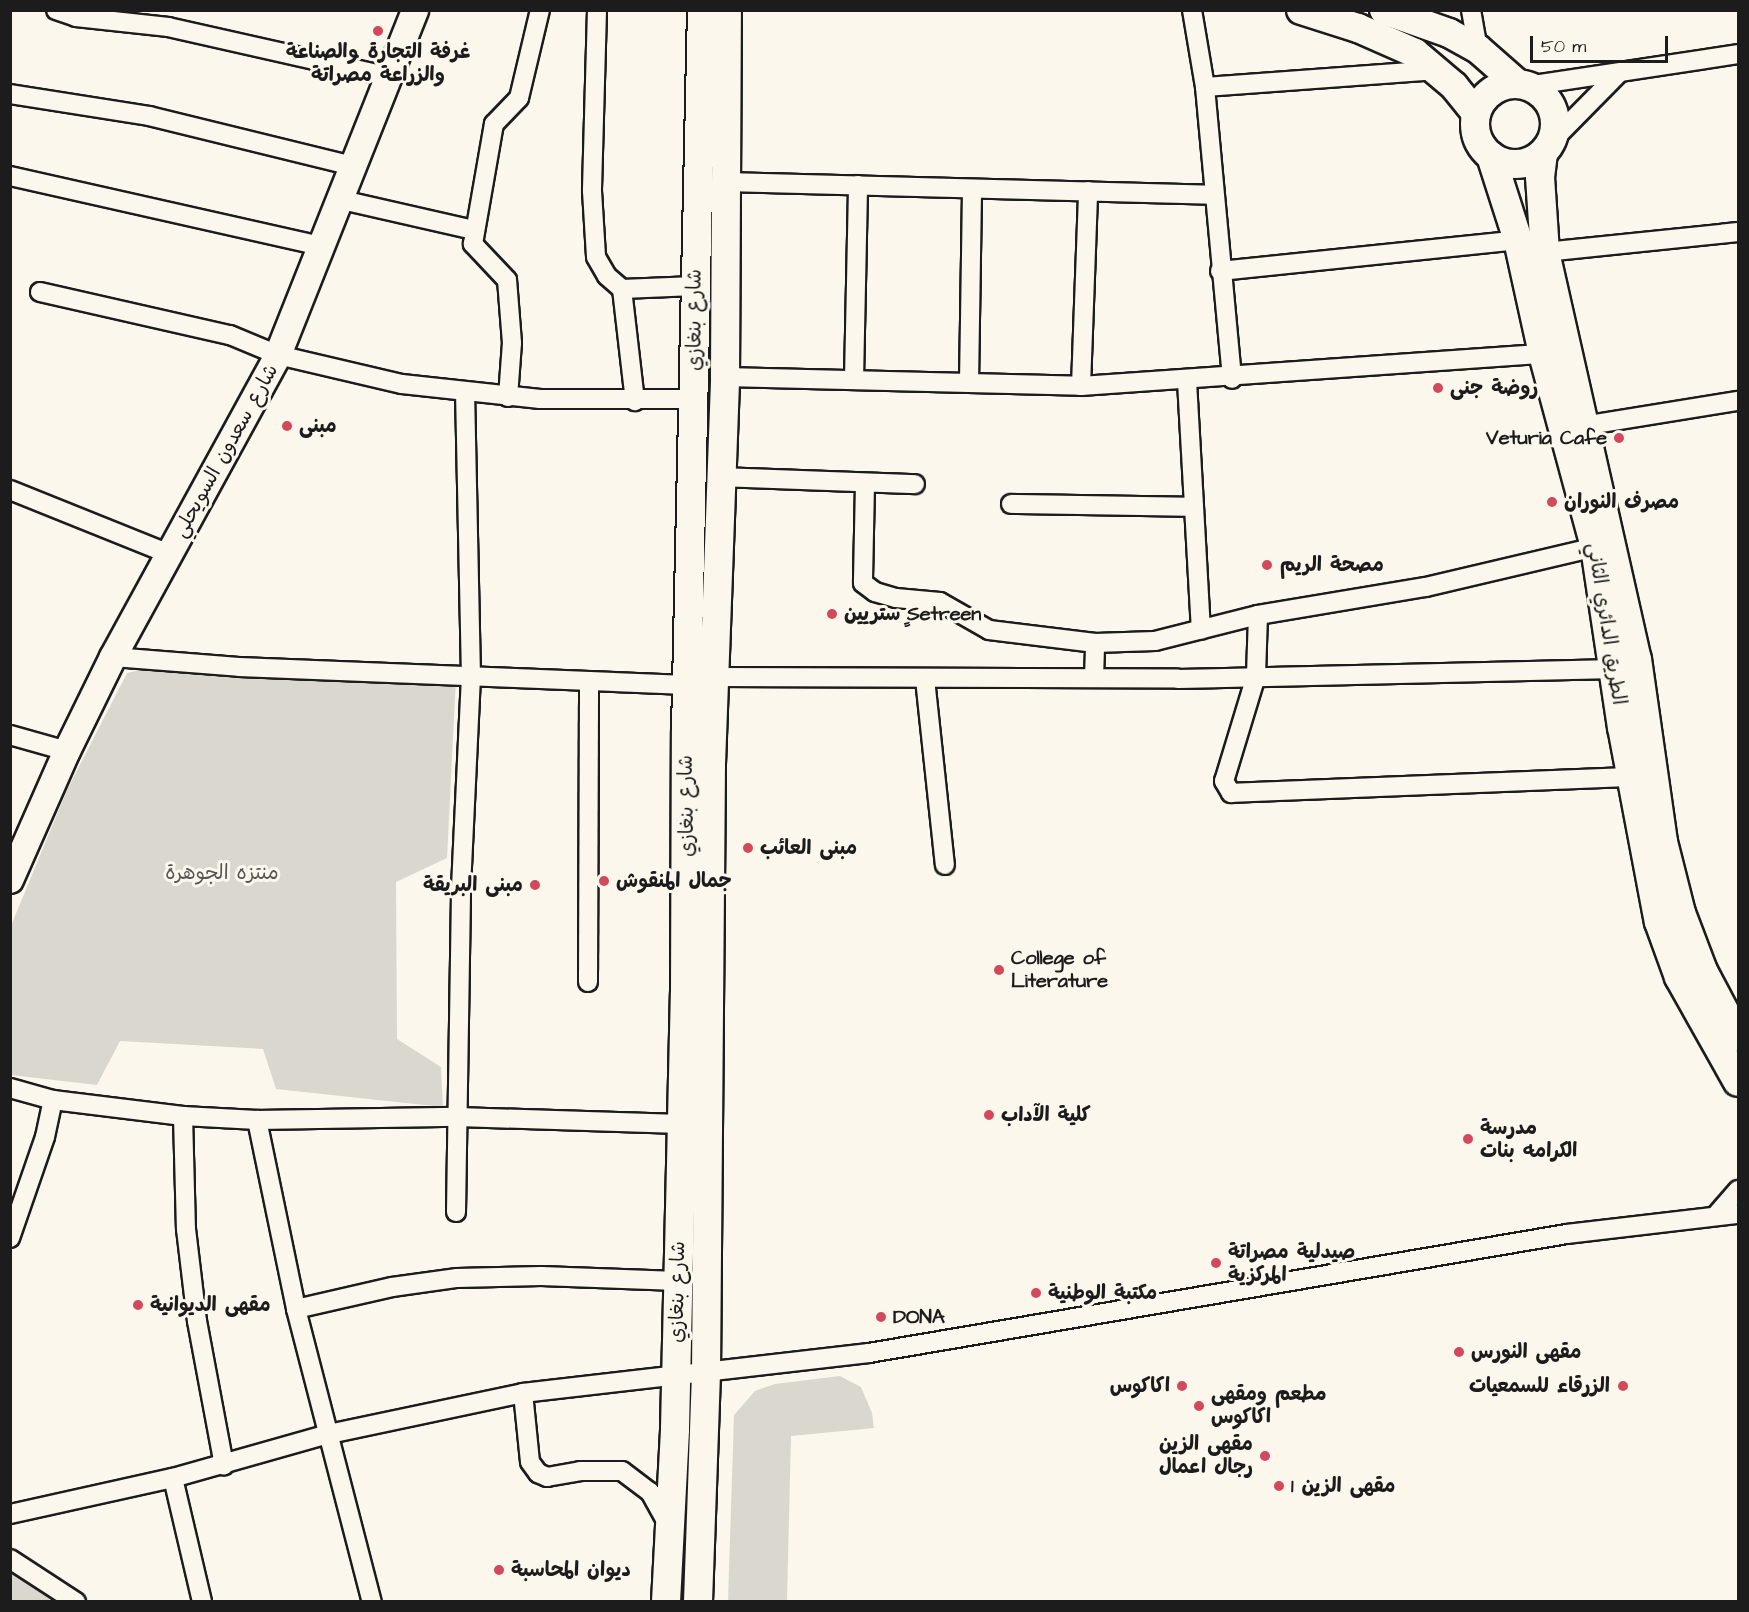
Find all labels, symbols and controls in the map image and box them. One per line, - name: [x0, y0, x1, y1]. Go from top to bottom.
- marker: غرفة التجارة والصناعة والزراعة مصراتة: [371, 24, 385, 38]
- scale bar: [1533, 24, 1671, 62]
- text: 50 m: [1541, 34, 1586, 59]
- place label: غرفة التجارة والصناعة والزراعة مصراتة: [286, 41, 470, 88]
- street label: شارع بنغازي: [683, 269, 707, 371]
- street label: شارع سعدون السويحلي: [168, 360, 284, 542]
- place label: روضة جنى: [1450, 376, 1538, 400]
- marker: روضة جنى: [1431, 381, 1445, 395]
- place label: مبنى: [299, 414, 337, 438]
- marker: مبنى: [280, 419, 294, 433]
- place label: Veturia Cafe: [1486, 426, 1607, 450]
- marker: Veturia Cafe: [1612, 431, 1626, 445]
- place label: مصرف النوران: [1564, 490, 1679, 514]
- marker: مصرف النوران: [1545, 495, 1559, 509]
- street label: الطريق الدائري الثاني: [1581, 541, 1631, 707]
- place label: مصحة الريم: [1280, 553, 1384, 577]
- marker: مصحة الريم: [1258, 556, 1276, 574]
- place label: ستريين ٍSetreen: [844, 602, 983, 626]
- marker: ستريين ٍSetreen: [825, 607, 839, 621]
- street label: شارع بنغازي: [674, 755, 700, 857]
- place label: مبنى العائب: [760, 836, 857, 860]
- marker: مبنى العائب: [741, 841, 755, 855]
- park label: منتزه الجوهرة: [165, 861, 279, 885]
- place label: جمال المنقوش: [616, 869, 732, 893]
- place label: مبنى البريقة: [423, 873, 523, 897]
- marker: جمال المنقوش: [597, 874, 611, 888]
- marker: مبنى البريقة: [528, 878, 542, 892]
- place label: College of Literature: [1011, 946, 1108, 993]
- marker: College of Literature: [992, 963, 1006, 977]
- place label: كلية الآداب: [1001, 1103, 1091, 1127]
- marker: كلية الآداب: [982, 1108, 996, 1122]
- place label: مدرسة الكرامه بنات: [1480, 1116, 1577, 1163]
- marker: مدرسة الكرامه بنات: [1461, 1132, 1475, 1146]
- place label: صيدلية مصراتة المركزية: [1228, 1240, 1355, 1287]
- street label: شارع بنغازي: [665, 1241, 691, 1343]
- marker: صيدلية مصراتة المركزية: [1209, 1256, 1223, 1270]
- place label: مكتبة الوطنية: [1048, 1281, 1157, 1305]
- marker: مكتبة الوطنية: [1029, 1286, 1043, 1300]
- place label: مقهى الديوانية: [150, 1293, 271, 1317]
- marker: مقهى الديوانية: [131, 1298, 145, 1312]
- place label: DONA: [893, 1305, 945, 1329]
- marker: DONA: [874, 1310, 888, 1324]
- place label: مقهى النورس: [1471, 1340, 1581, 1364]
- marker: مقهى النورس: [1452, 1345, 1466, 1359]
- place label: اكاكوس: [1110, 1374, 1170, 1398]
- place label: الزرقاء للسمعيات: [1469, 1374, 1610, 1398]
- marker: الزرقاء للسمعيات: [1614, 1377, 1632, 1395]
- marker: اكاكوس: [1175, 1379, 1189, 1393]
- place label: مطعم ومقهى اكاكوس: [1211, 1382, 1327, 1429]
- marker: مطعم ومقهى اكاكوس: [1192, 1399, 1206, 1413]
- place label: مقهى الزين رجال اعمال: [1159, 1432, 1253, 1479]
- marker: مقهى الزين رجال اعمال: [1258, 1449, 1272, 1463]
- place label: مقهى الزين 1: [1291, 1474, 1395, 1498]
- marker: مقهى الزين 1: [1272, 1479, 1286, 1493]
- place label: ديوان المحاسبة: [511, 1558, 631, 1582]
- marker: ديوان المحاسبة: [492, 1563, 506, 1577]

